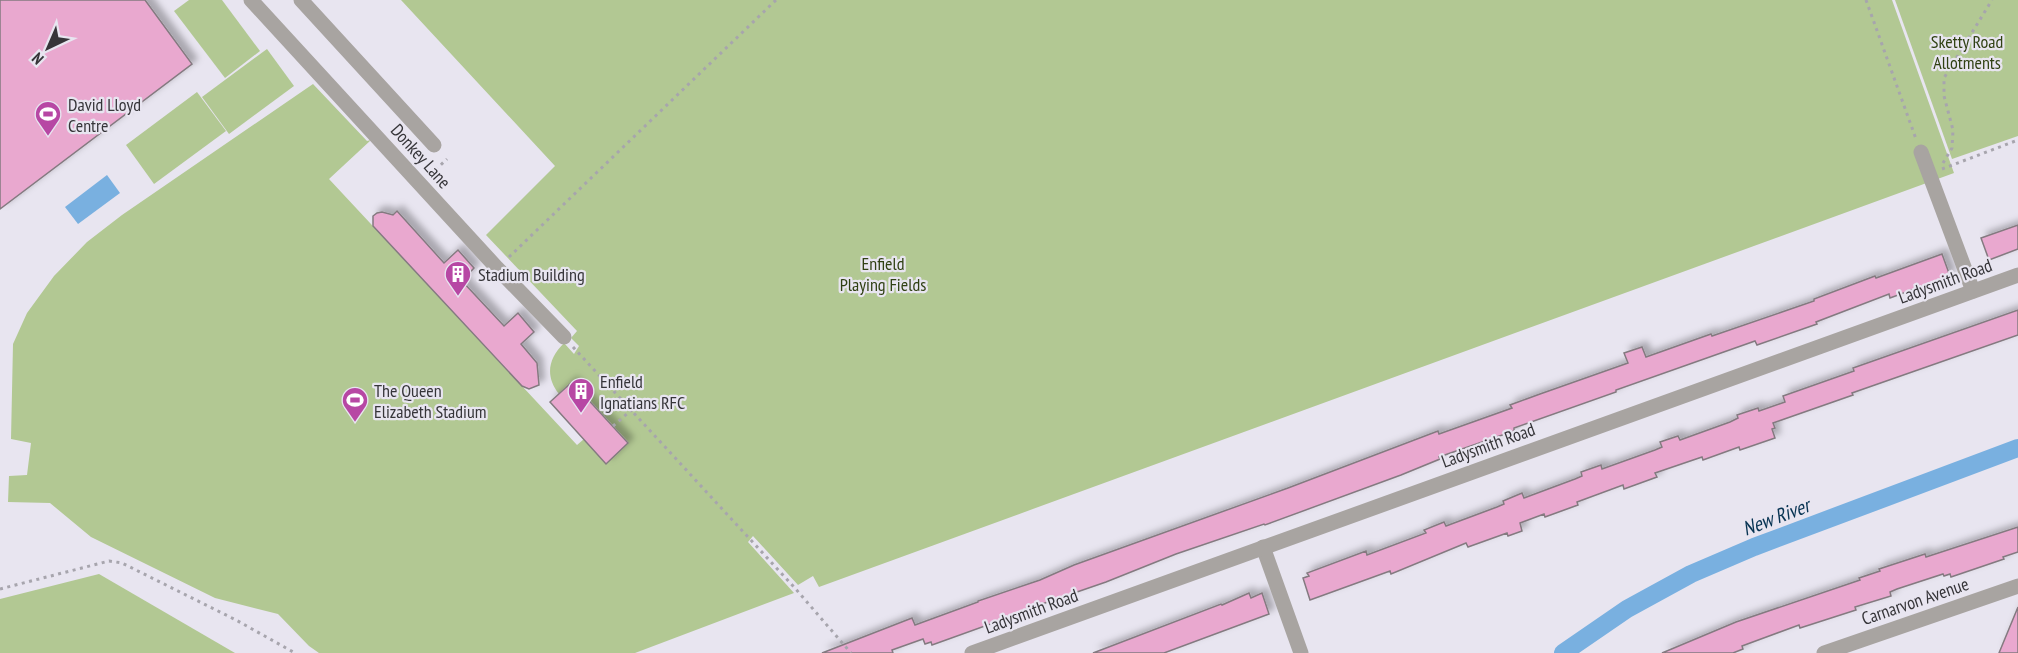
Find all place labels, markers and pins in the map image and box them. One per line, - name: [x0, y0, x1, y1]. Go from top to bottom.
- place label: David Lloyd Centre: [68, 93, 141, 137]
- sports icon: David Lloyd Centre: [33, 99, 63, 137]
- building icon: Stadium Building: [443, 259, 473, 297]
- place label: Stadium Building: [478, 263, 585, 286]
- place label: Enfield Ignatians RFC: [600, 370, 685, 414]
- building icon: Enfield Ignatians RFC: [566, 376, 596, 414]
- place label: The Queen Elizabeth Stadium: [374, 379, 487, 423]
- sports icon: The Queen Elizabeth Stadium: [340, 385, 370, 423]

